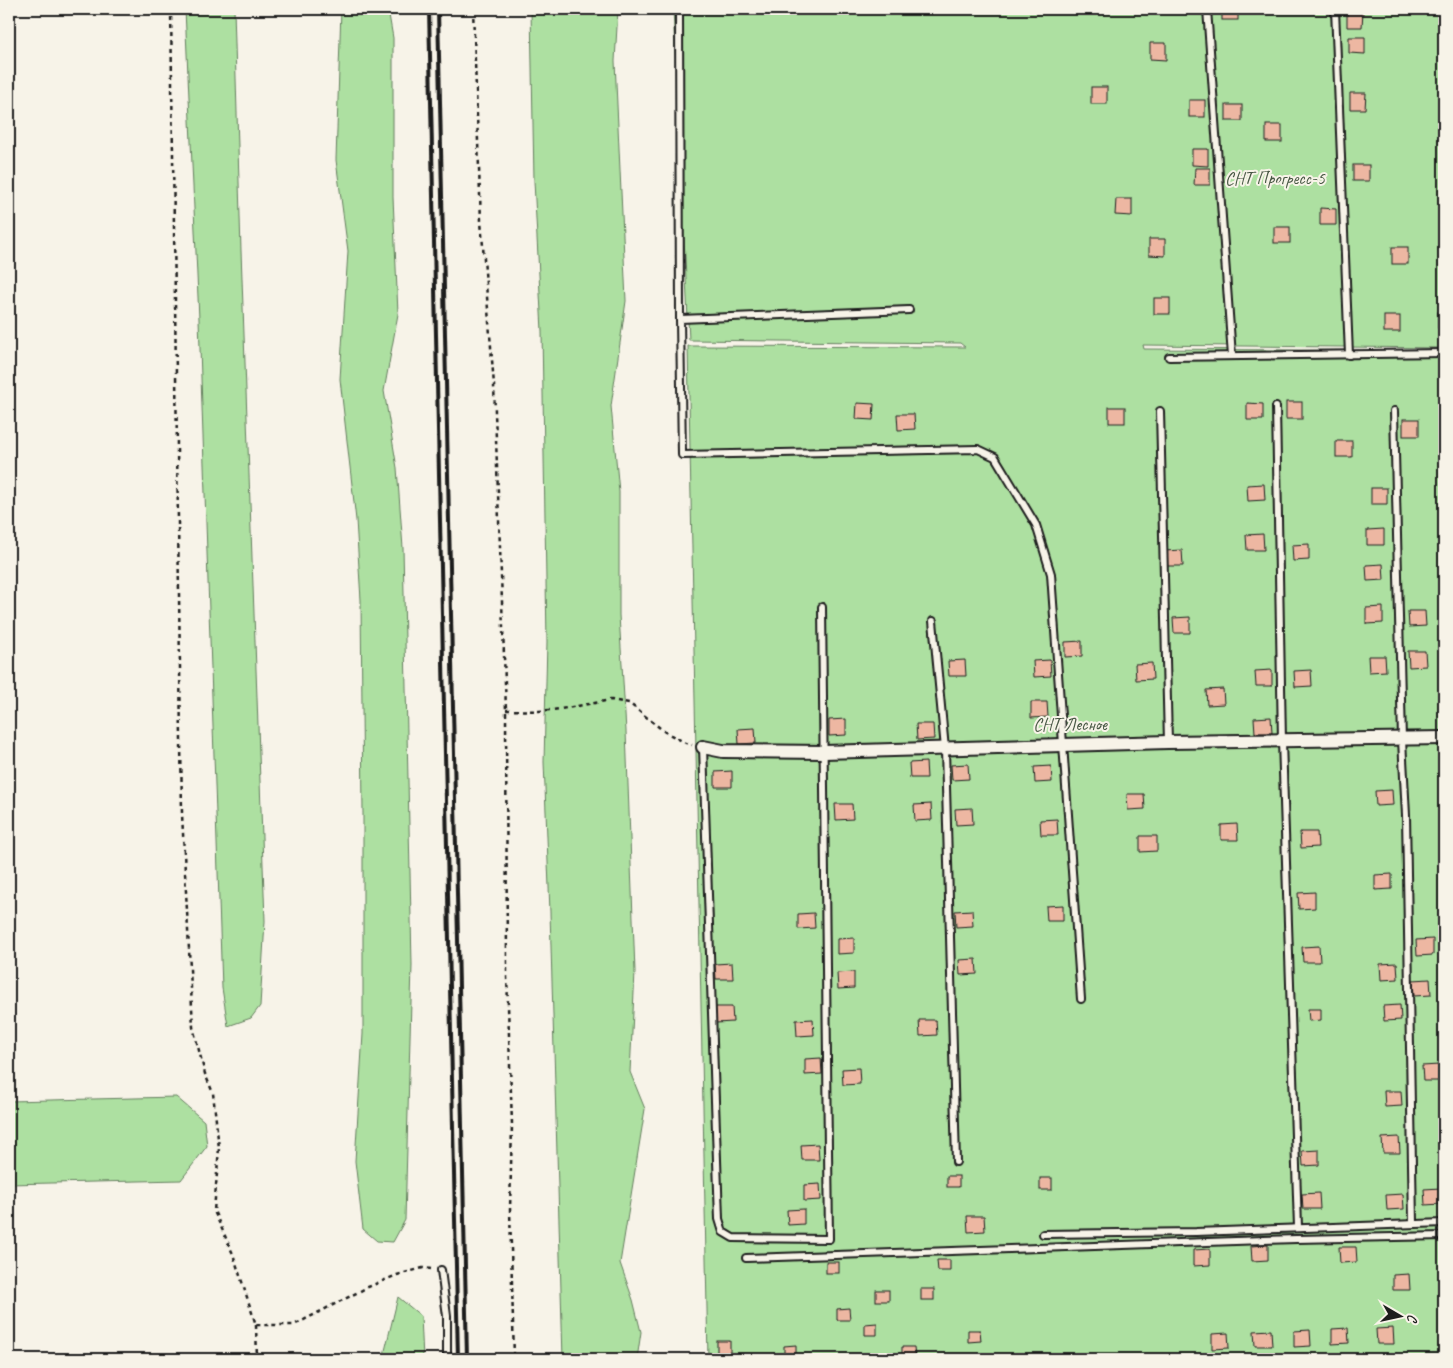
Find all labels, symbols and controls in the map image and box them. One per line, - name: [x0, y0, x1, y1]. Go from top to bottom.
- park label: СНТ Прогресс-5: [1225, 167, 1326, 189]
- park label: СНТ Лесное: [1033, 713, 1108, 735]
- north arrow: [1376, 1290, 1426, 1340]
- text: С: [1403, 1313, 1421, 1325]

